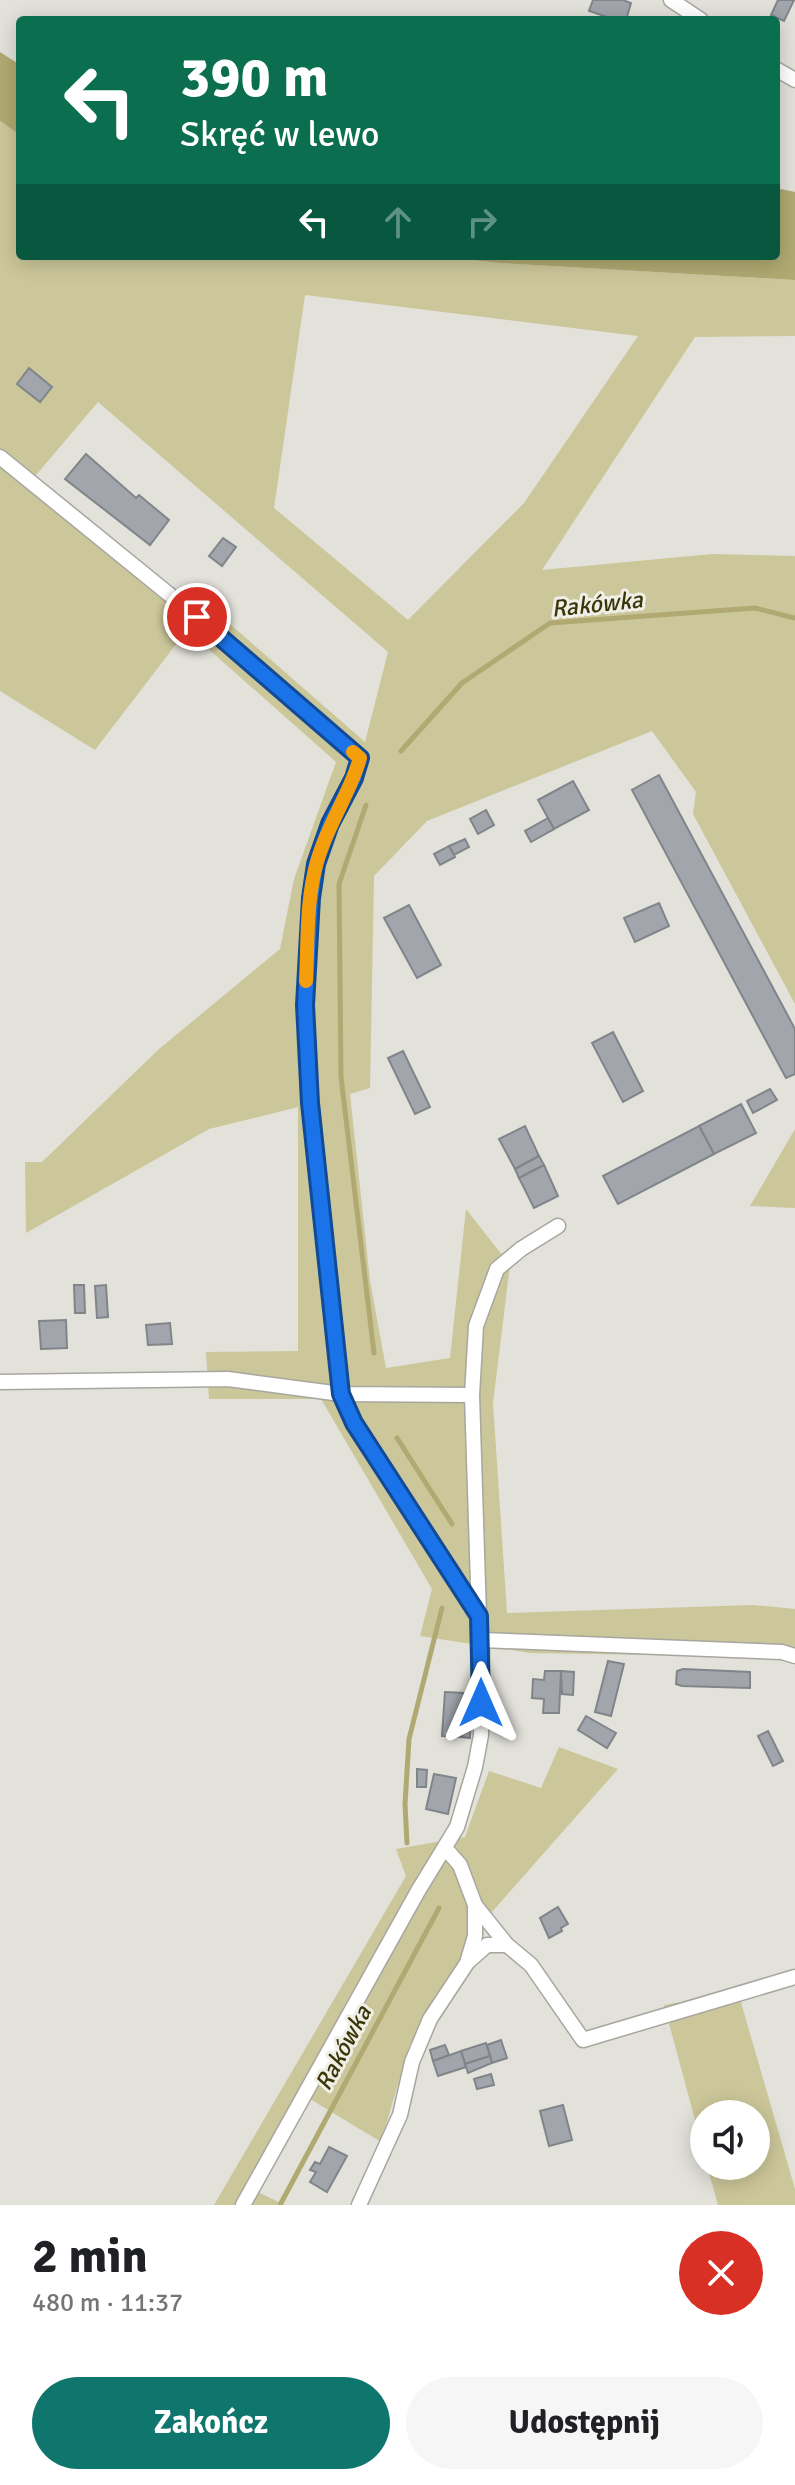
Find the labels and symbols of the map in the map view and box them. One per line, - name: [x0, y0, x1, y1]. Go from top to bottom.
- pin: [163, 583, 231, 651]
- water label: Rakówka: [550, 584, 645, 624]
- position arrow: [439, 1661, 523, 1745]
- water label: Rakówka: [308, 2000, 378, 2096]

